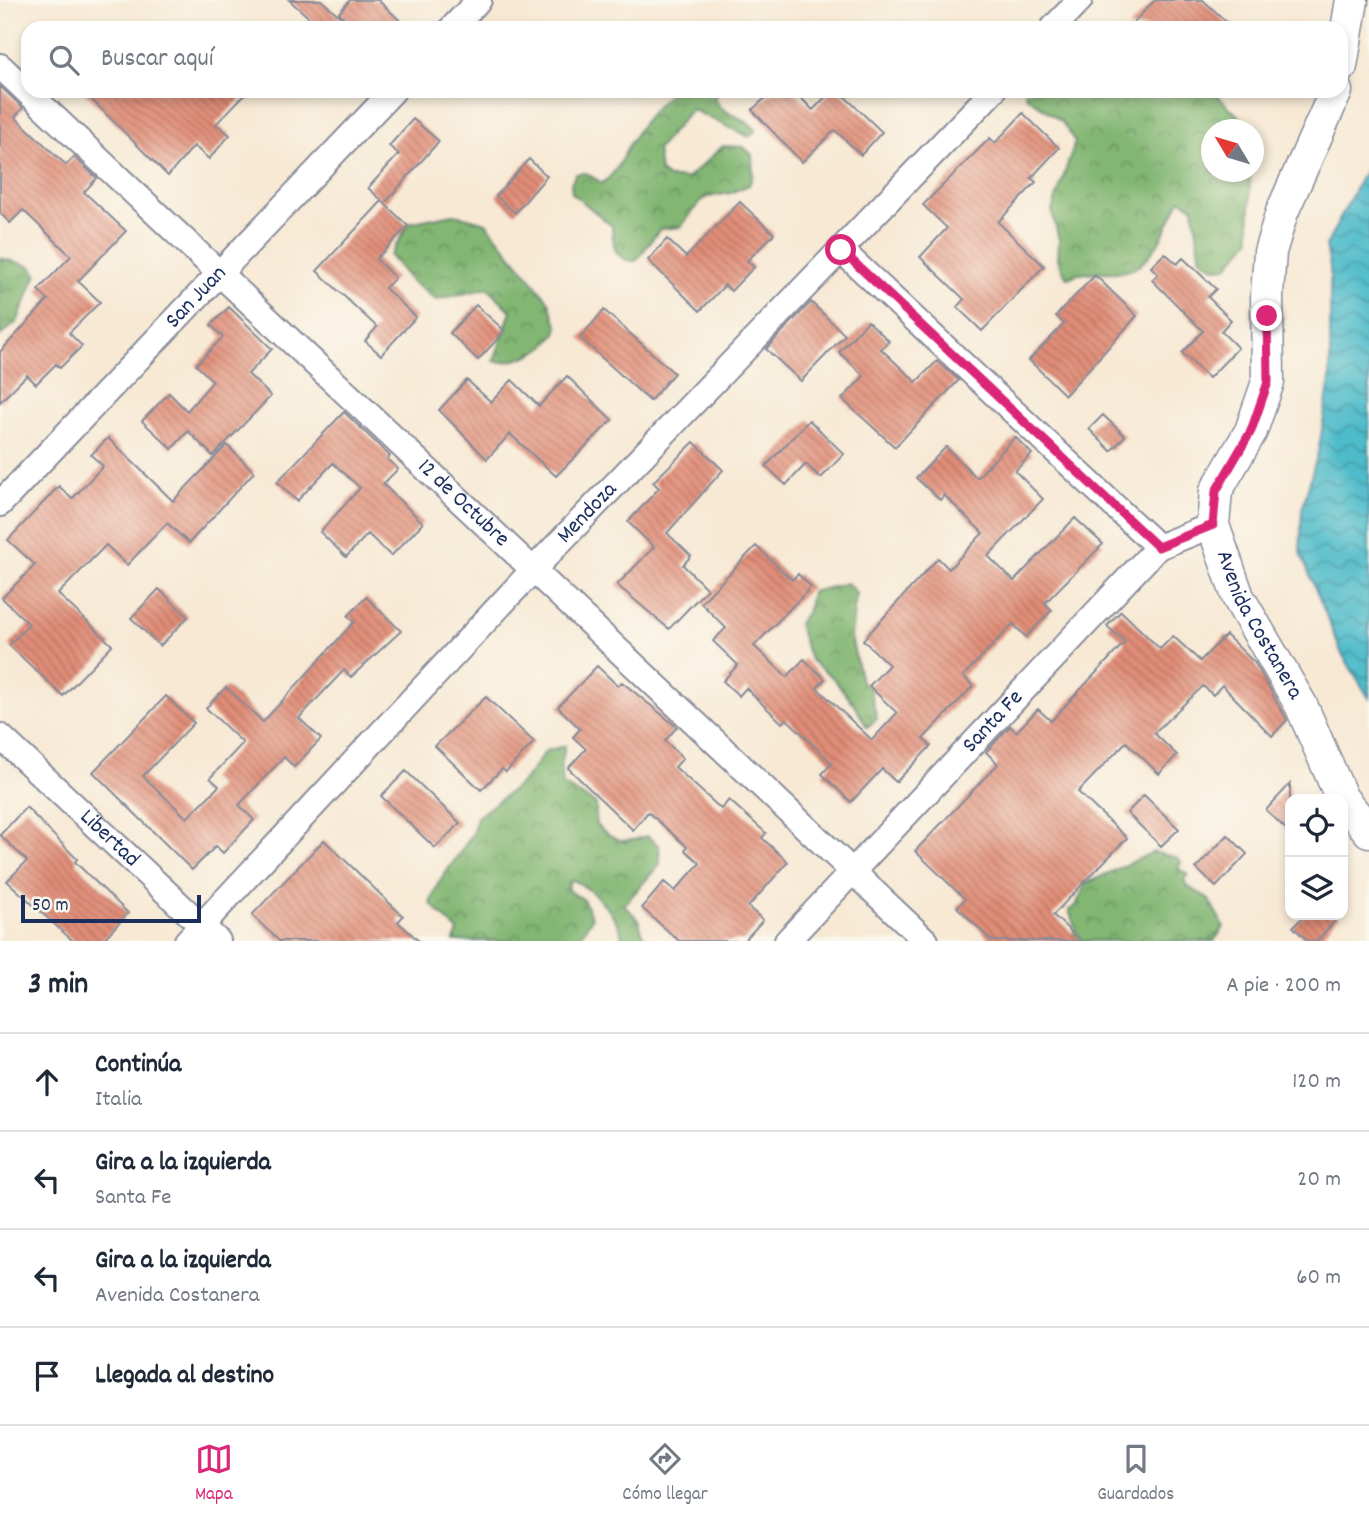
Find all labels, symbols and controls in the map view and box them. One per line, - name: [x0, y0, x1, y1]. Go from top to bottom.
- search box: [21, 21, 1348, 98]
- icon: search: [45, 41, 83, 79]
- text: Buscar aquí: [101, 41, 213, 78]
- north arrow: [1201, 119, 1264, 182]
- route start: [825, 234, 856, 265]
- street label: San Juan: [158, 258, 235, 337]
- route end: [1251, 300, 1282, 331]
- street label: 12 de Octubre: [409, 452, 517, 555]
- street label: Mendoza: [550, 474, 626, 552]
- street label: Avenida Costanera: [1207, 546, 1311, 707]
- street label: Santa Fe: [955, 683, 1032, 761]
- map controls: [1285, 794, 1348, 920]
- button: locate: [1285, 794, 1348, 857]
- street label: Libertad: [72, 802, 147, 876]
- button: layers: [1285, 857, 1348, 920]
- scale bar: [21, 892, 201, 924]
- text: 50 m: [32, 893, 69, 920]
- text: 3 min: [28, 965, 88, 1008]
- text: A pie · 200 m: [1226, 970, 1341, 1003]
- text: Continúa: [95, 1047, 181, 1084]
- icon: ahead: [28, 1063, 66, 1101]
- text: 120 m: [1292, 1066, 1341, 1099]
- text: Italia: [95, 1084, 142, 1117]
- text: Gira a la izquierda: [95, 1145, 271, 1182]
- icon: left: [28, 1161, 66, 1199]
- text: 20 m: [1297, 1164, 1341, 1197]
- text: Santa Fe: [95, 1182, 171, 1215]
- text: Gira a la izquierda: [95, 1243, 271, 1280]
- icon: left: [28, 1259, 66, 1297]
- text: 60 m: [1296, 1262, 1341, 1295]
- text: Avenida Costanera: [95, 1280, 260, 1313]
- icon: arrive: [28, 1357, 66, 1395]
- text: Llegada al destino: [95, 1358, 274, 1395]
- tab: Mapa: [195, 1440, 233, 1509]
- tab: Cómo llegar: [622, 1440, 708, 1509]
- tab: Guardados: [1097, 1440, 1174, 1509]

